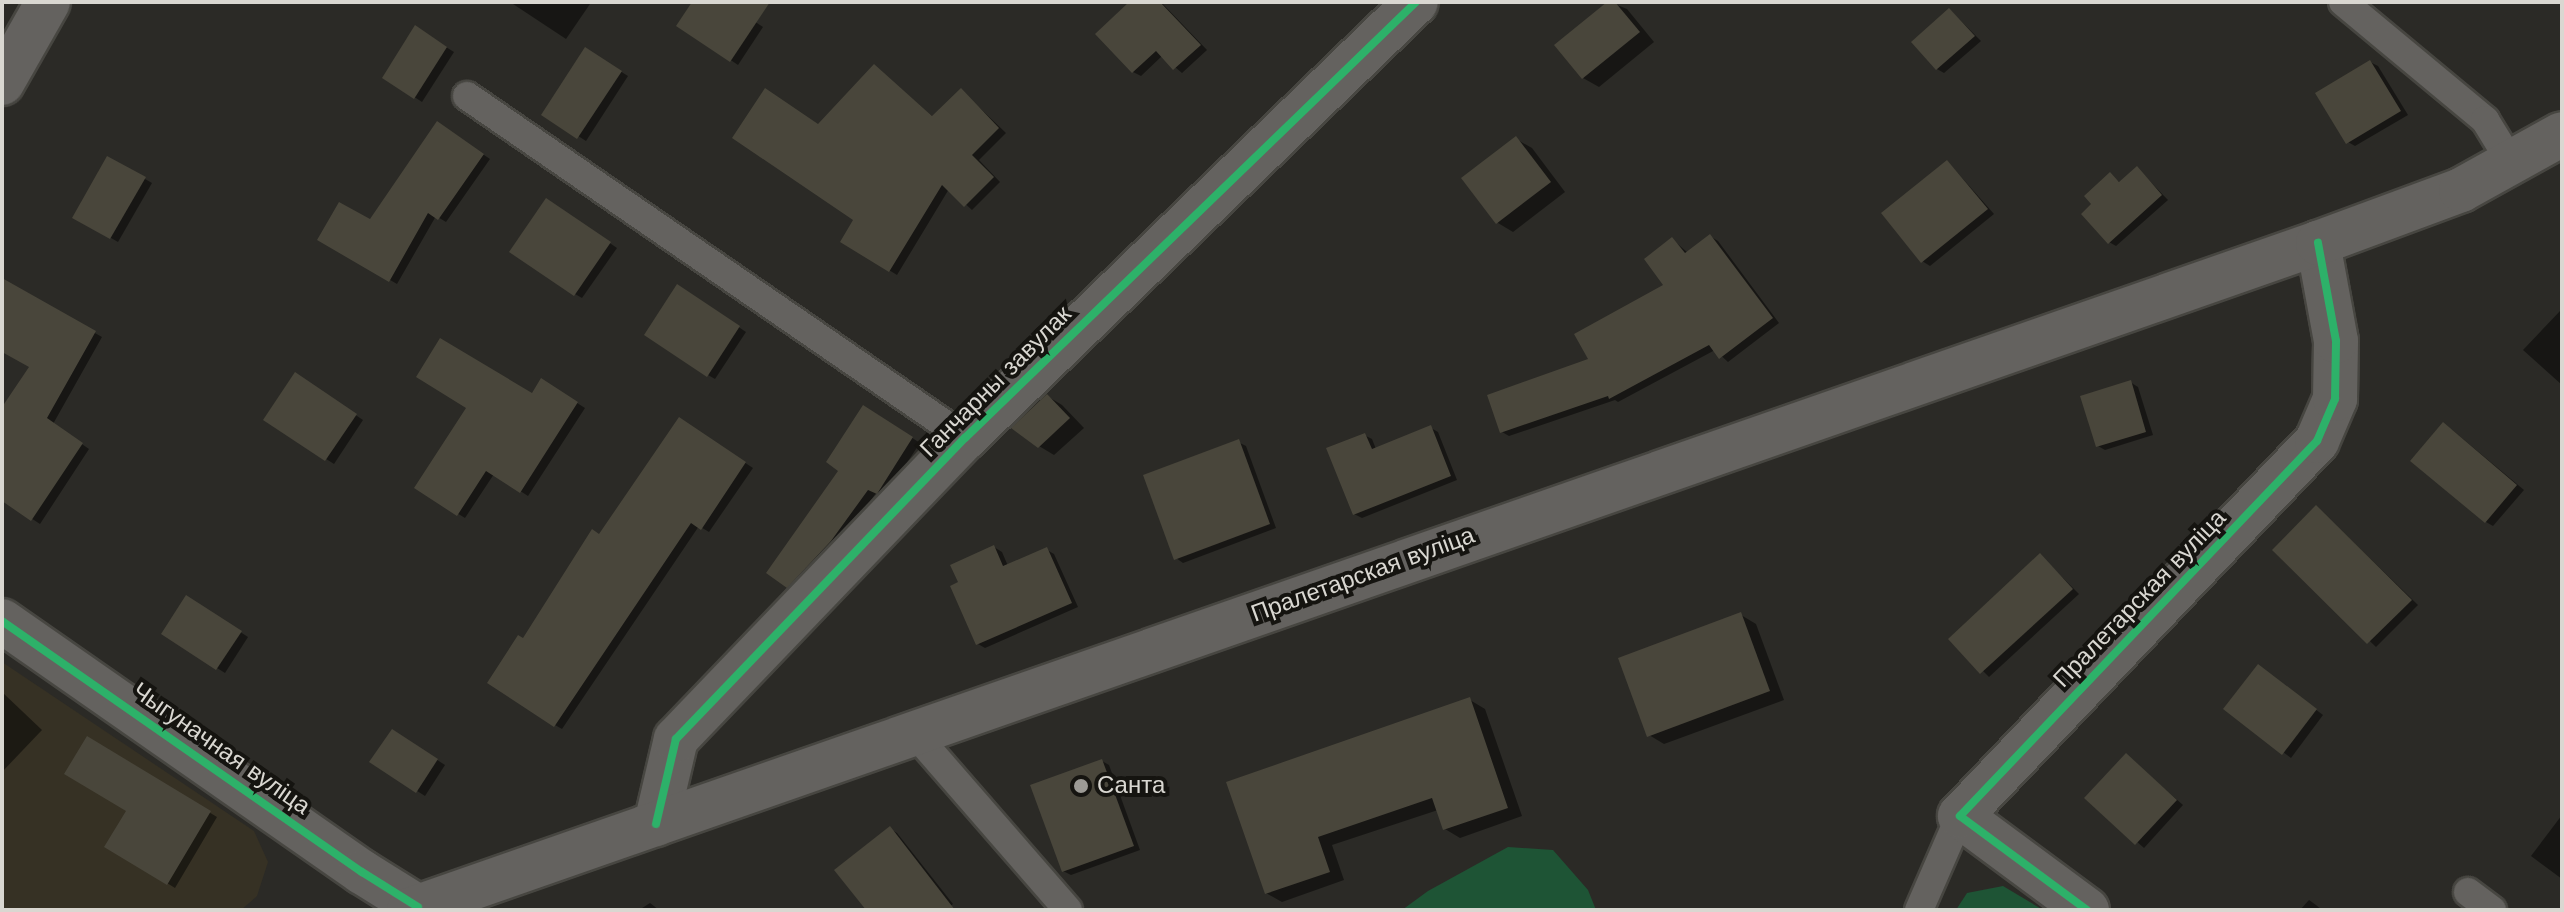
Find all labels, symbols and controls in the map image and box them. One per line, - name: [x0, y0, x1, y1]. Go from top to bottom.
- street label: Ганчарны завулак: [914, 300, 1078, 464]
- street label: Пралетарская вуліца: [2048, 504, 2232, 694]
- street label: Пралетарская вуліца: [1247, 521, 1479, 629]
- street label: Чыгуначная вуліца: [127, 677, 315, 821]
- place label: Санта: [1097, 772, 1165, 800]
- marker: Санта: [1072, 777, 1090, 795]

